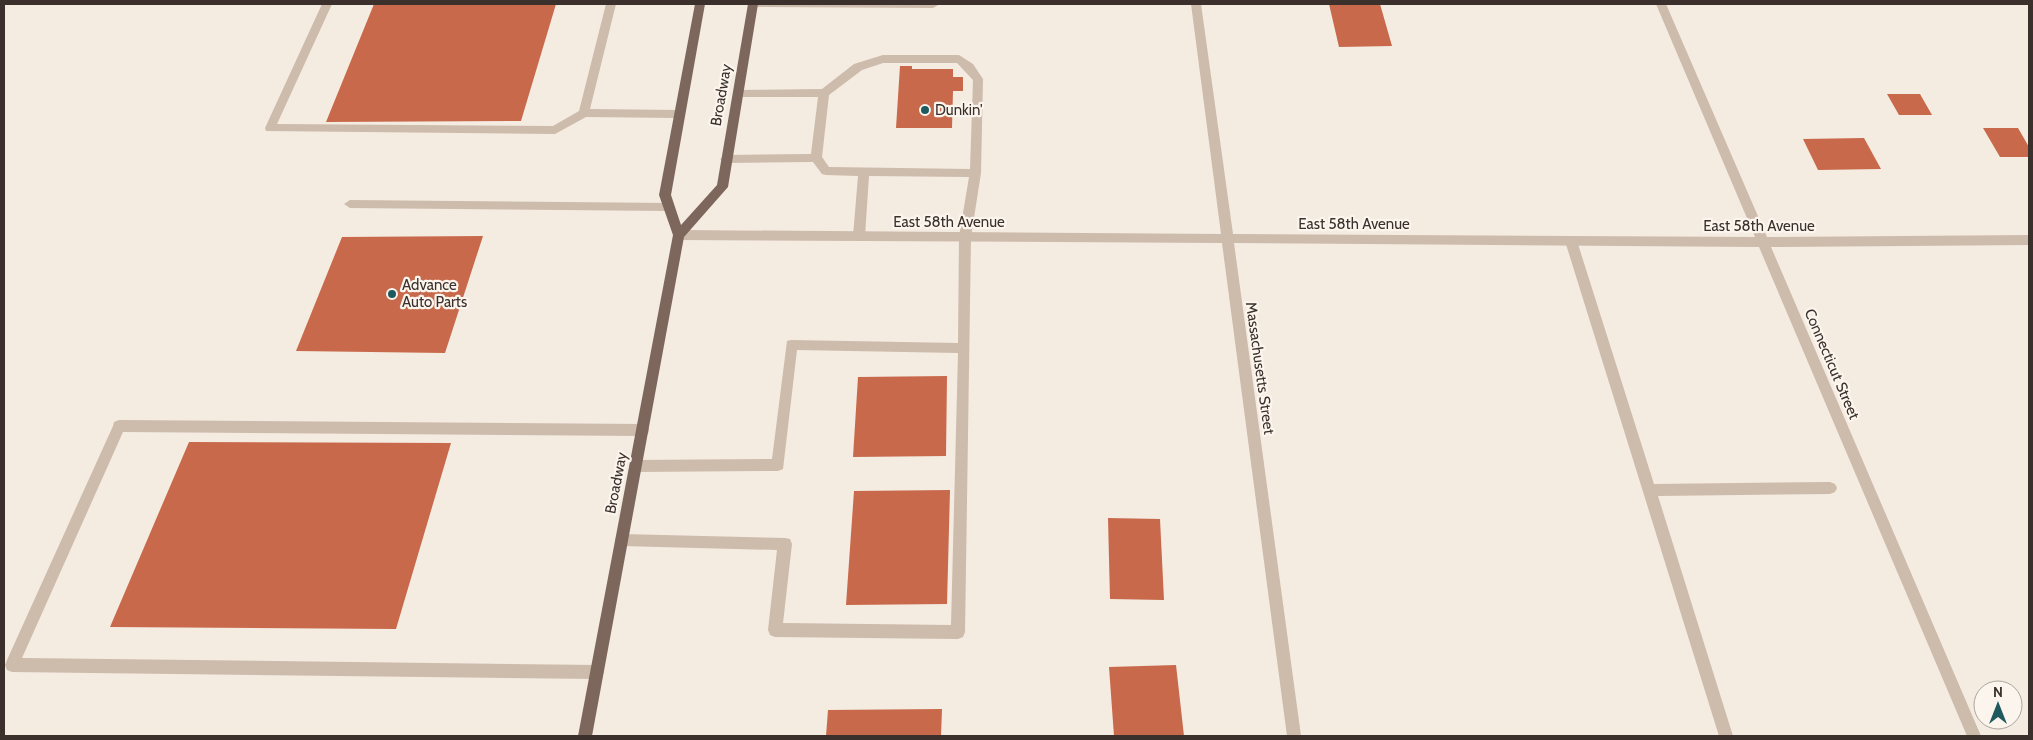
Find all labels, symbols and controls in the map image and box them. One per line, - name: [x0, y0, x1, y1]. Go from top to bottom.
- street label: Broadway: [707, 62, 735, 127]
- place label: Dunkin': [935, 101, 983, 119]
- marker: Dunkin': [919, 104, 931, 116]
- street label: East 58th Avenue: [893, 213, 1005, 231]
- street label: East 58th Avenue: [1298, 215, 1410, 233]
- street label: East 58th Avenue: [1703, 217, 1815, 235]
- place label: Advance Auto Parts: [402, 276, 467, 311]
- marker: Advance Auto Parts: [386, 288, 398, 300]
- street label: Massachusetts Street: [1242, 300, 1278, 436]
- street label: Connecticut Street: [1801, 306, 1863, 422]
- street label: Broadway: [601, 450, 631, 515]
- north arrow: [1973, 680, 2023, 730]
- text: N: [1993, 683, 2003, 701]

